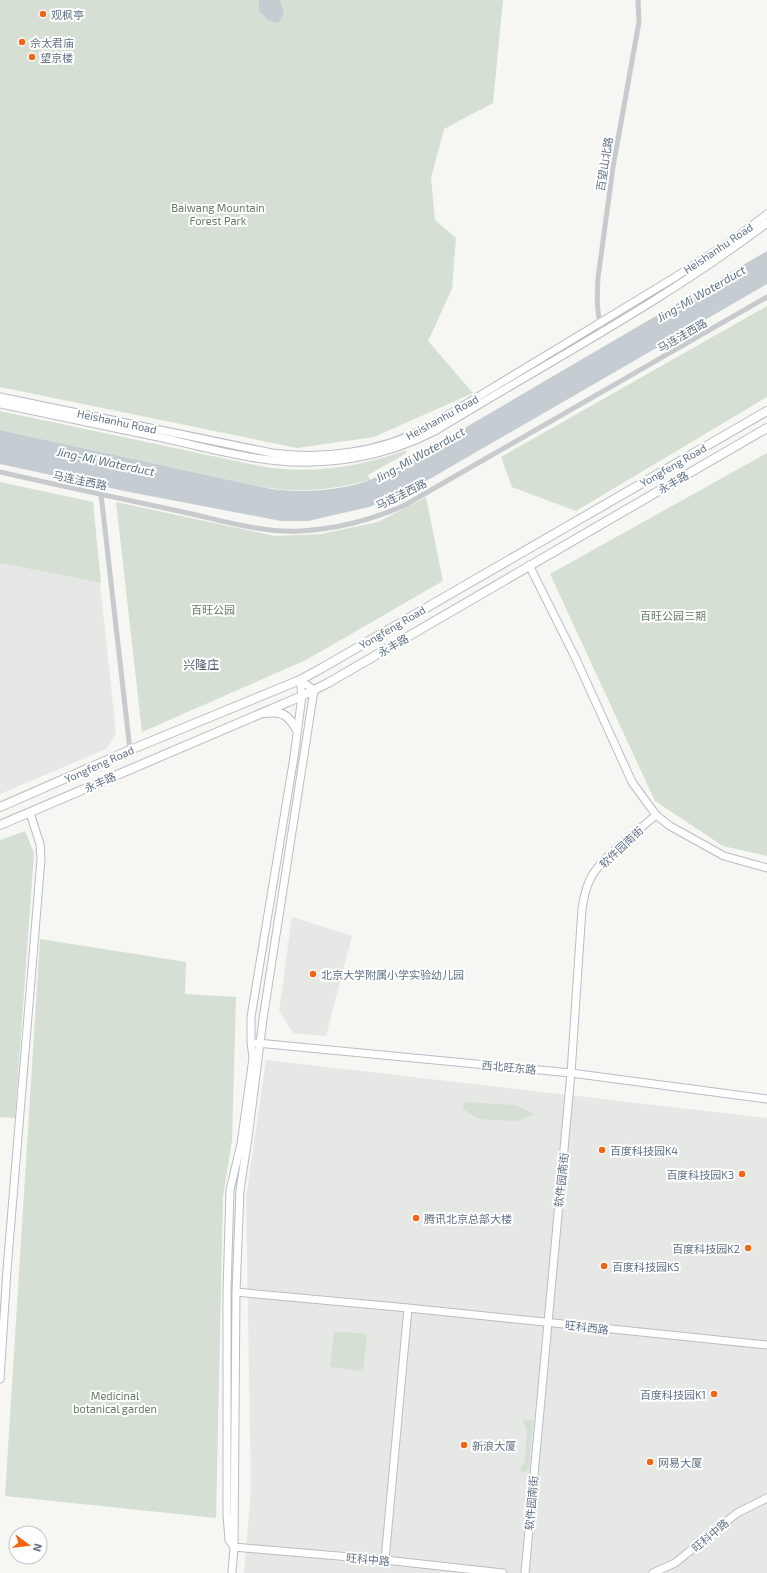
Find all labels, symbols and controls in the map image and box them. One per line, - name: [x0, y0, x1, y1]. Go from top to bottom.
- place label: 观枫亭: [51, 8, 84, 21]
- marker: 观枫亭: [38, 9, 48, 19]
- place label: 佘太君庙: [30, 36, 74, 49]
- marker: 佘太君庙: [17, 37, 27, 47]
- place label: 望京楼: [40, 51, 73, 64]
- marker: 望京楼: [27, 52, 37, 62]
- street label: 百望山北路: [593, 136, 615, 192]
- park label: Baiwang Mountain Forest Park: [171, 201, 265, 227]
- street label: Heishanhu Road: [681, 220, 755, 276]
- water label: Jing-Mi Waterduct: [653, 262, 748, 325]
- street label: 马连洼西路: [655, 316, 709, 354]
- street label: Heishanhu Road: [403, 392, 481, 442]
- street label: Heishanhu Road: [76, 406, 158, 436]
- water label: Jing-Mi Waterduct: [372, 423, 467, 485]
- street label: Yongfeng Road: [637, 441, 709, 489]
- water label: Jing-Mi Waterduct: [55, 444, 157, 478]
- street label: 马连洼西路: [52, 468, 108, 492]
- street label: 永丰路: [655, 468, 691, 496]
- street label: 马连洼西路: [373, 476, 429, 512]
- park label: 百旺公园: [191, 603, 235, 616]
- street label: Yongfeng Road: [356, 603, 428, 651]
- park label: 百旺公园三期: [640, 609, 706, 622]
- street label: 永丰路: [375, 631, 411, 659]
- district label: 兴隆庄: [183, 657, 219, 671]
- street label: Yongfeng Road: [62, 743, 136, 785]
- street label: 永丰路: [82, 769, 118, 795]
- street label: 软件园南街: [596, 823, 646, 871]
- place label: 北京大学附属小学实验幼儿园: [321, 968, 464, 981]
- marker: 北京大学附属小学实验幼儿园: [308, 969, 318, 979]
- street label: 西北旺东路: [481, 1058, 537, 1076]
- place label: 百度科技园K4: [610, 1144, 678, 1157]
- marker: 百度科技园K4: [597, 1145, 607, 1155]
- street label: 软件园南街: [552, 1152, 570, 1208]
- place label: 百度科技园K3: [666, 1168, 734, 1181]
- marker: 百度科技园K3: [737, 1169, 747, 1179]
- place label: 腾讯北京总部大楼: [424, 1212, 512, 1225]
- marker: 腾讯北京总部大楼: [411, 1213, 421, 1223]
- place label: 百度科技园K2: [672, 1242, 740, 1255]
- marker: 百度科技园K2: [743, 1243, 753, 1253]
- place label: 百度科技园K5: [612, 1260, 680, 1273]
- marker: 百度科技园K5: [599, 1261, 609, 1271]
- street label: 旺科西路: [564, 1318, 610, 1336]
- place label: 百度科技园K1: [640, 1388, 706, 1401]
- park label: Medicinal botanical garden: [73, 1389, 157, 1415]
- marker: 百度科技园K1: [709, 1389, 719, 1399]
- place label: 新浪大厦: [472, 1439, 516, 1452]
- marker: 新浪大厦: [459, 1440, 469, 1450]
- place label: 网易大厦: [658, 1456, 702, 1469]
- marker: 网易大厦: [645, 1457, 655, 1467]
- street label: 软件园南街: [522, 1475, 540, 1531]
- street label: 旺科中路: [689, 1516, 731, 1554]
- north arrow: [8, 1525, 48, 1565]
- text: N: [31, 1542, 45, 1553]
- street label: 旺科中路: [346, 1551, 390, 1567]

